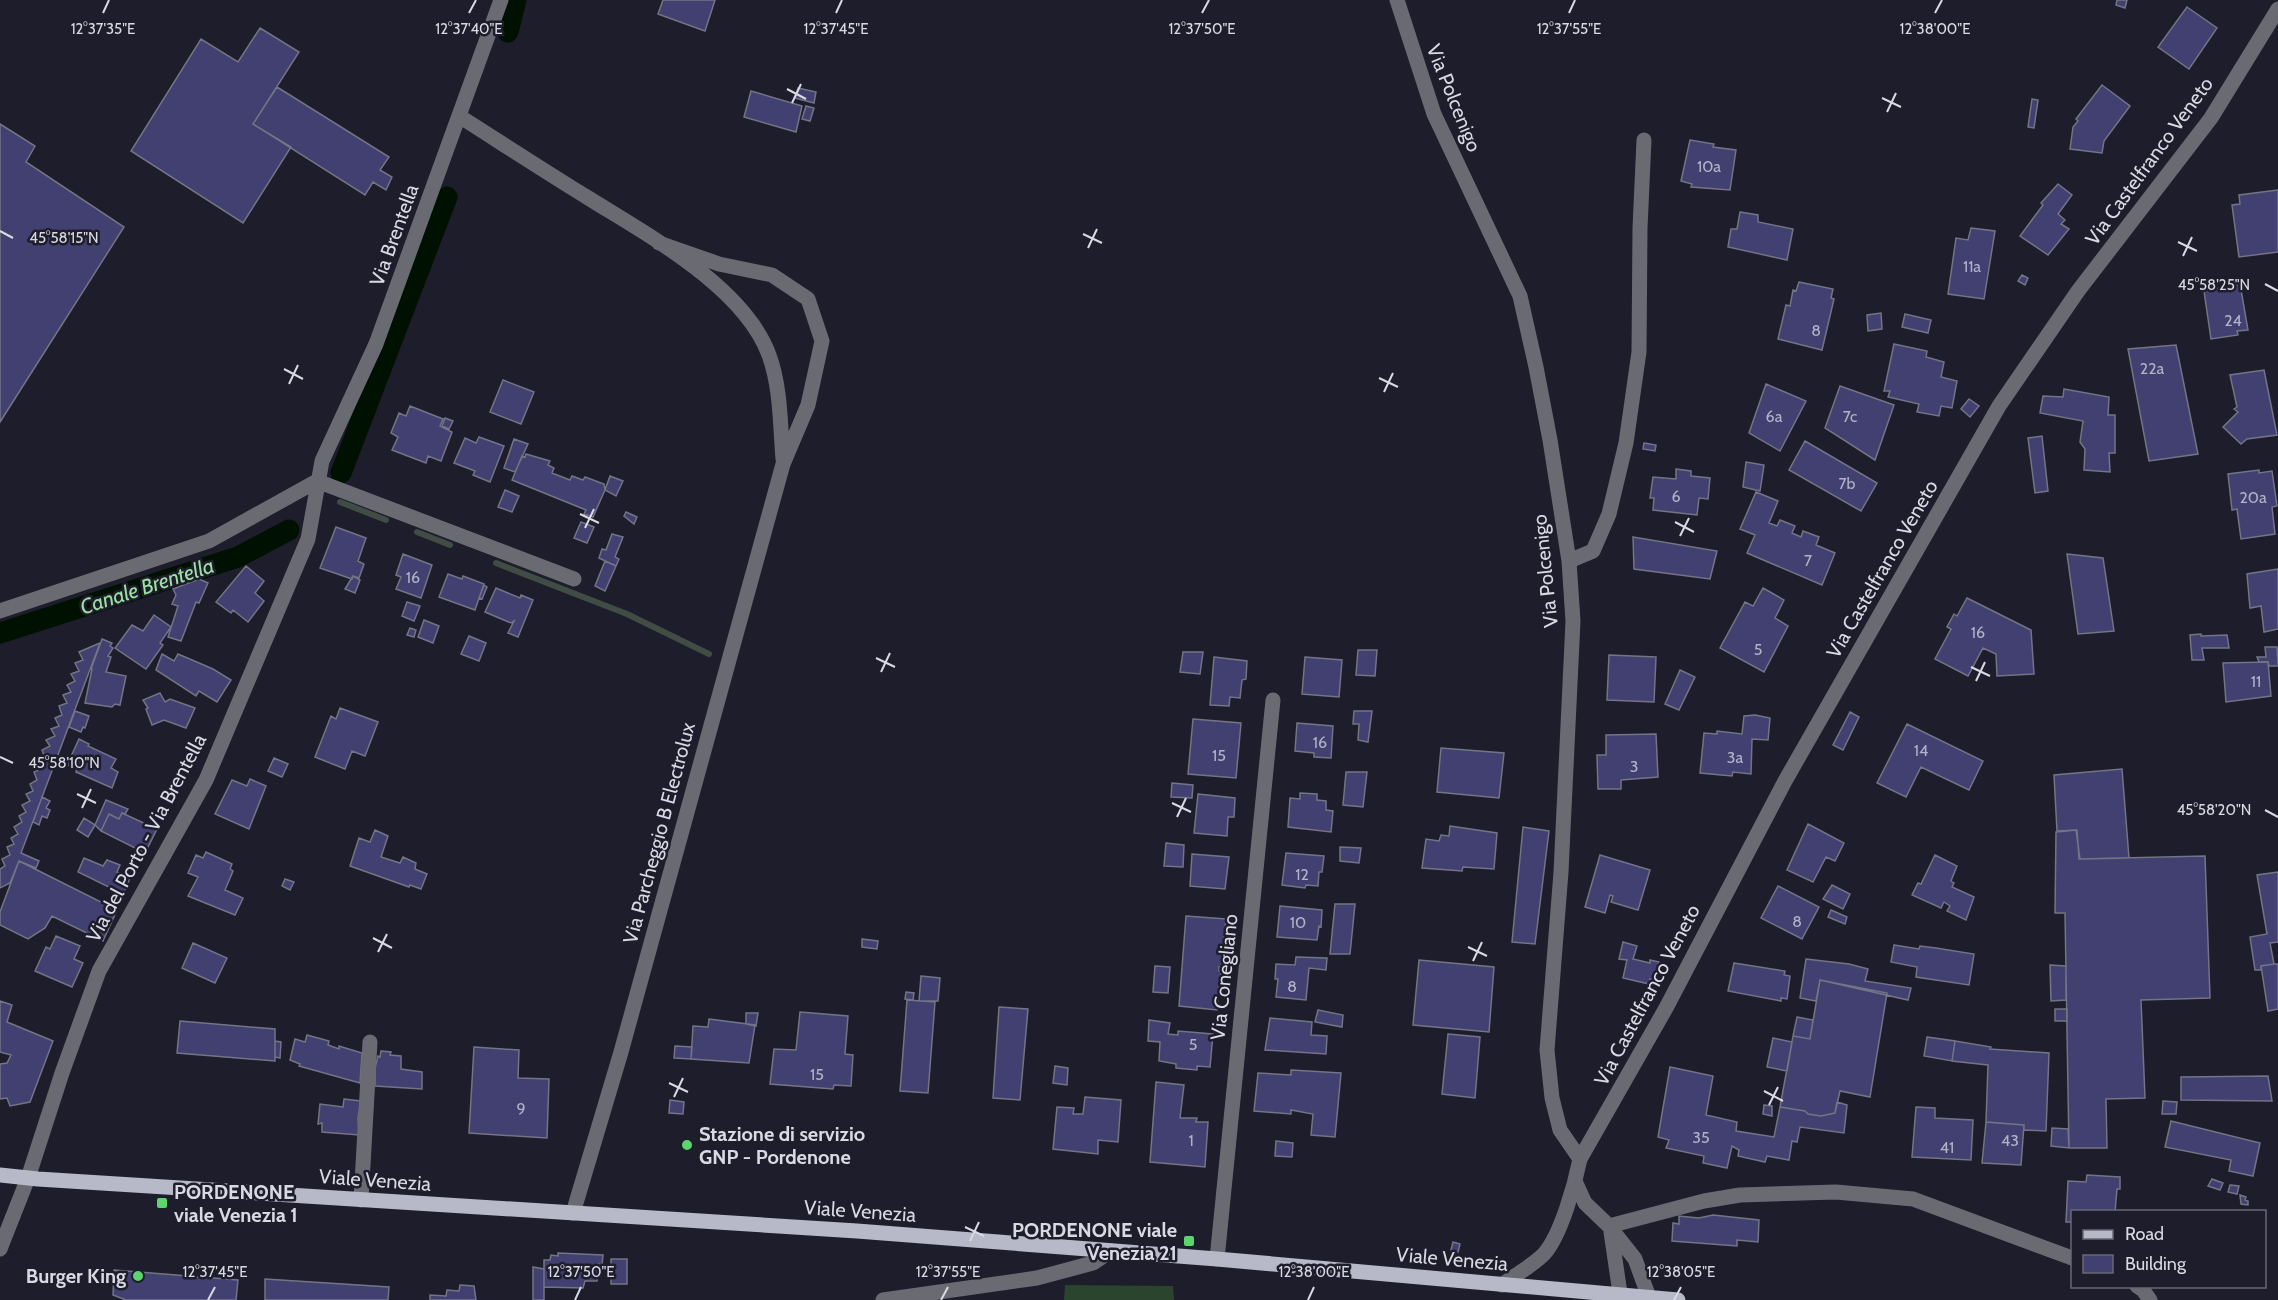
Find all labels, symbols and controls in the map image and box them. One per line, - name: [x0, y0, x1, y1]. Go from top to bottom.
- text: 12°37'35"E: [71, 20, 135, 38]
- text: 12°37'40"E: [435, 20, 503, 38]
- text: 12°37'45"E: [804, 20, 869, 38]
- text: 12°37'50"E: [1168, 20, 1236, 38]
- text: 12°37'55"E: [1537, 20, 1601, 38]
- text: 12°38'00"E: [1900, 20, 1970, 38]
- street label: Via Polcenigo: [1422, 41, 1486, 155]
- street label: Via Castelfranco Veneto: [2080, 72, 2218, 250]
- house number: 10a: [1697, 157, 1721, 176]
- street label: Via Brentella: [365, 180, 424, 289]
- text: 45°58'15"N: [29, 229, 99, 247]
- house number: 11a: [1963, 257, 1981, 276]
- text: 45°58'25"N: [2178, 276, 2250, 294]
- house number: 24: [2224, 311, 2242, 330]
- house number: 8: [1811, 321, 1821, 340]
- house number: 22a: [2140, 359, 2165, 378]
- house number: 6a: [1766, 407, 1783, 426]
- house number: 7c: [1843, 407, 1857, 426]
- house number: 7b: [1839, 474, 1856, 493]
- street label: Via Castelfranco Veneto: [1821, 476, 1943, 662]
- house number: 6: [1671, 487, 1681, 506]
- house number: 20a: [2239, 488, 2267, 507]
- street label: Via Polcenigo: [1527, 513, 1563, 629]
- house number: 7: [1804, 551, 1812, 570]
- water label: Canale Brentella: [77, 553, 217, 619]
- house number: 16: [406, 568, 420, 587]
- house number: 16: [1971, 623, 1985, 642]
- house number: 5: [1754, 640, 1762, 659]
- house number: 11: [2251, 672, 2261, 691]
- street label: Via Parcheggio B Electrolux: [618, 719, 700, 946]
- street label: Via del Porto - Via Brentella: [81, 730, 211, 946]
- house number: 16: [1313, 733, 1327, 752]
- house number: 14: [1914, 741, 1928, 760]
- house number: 15: [1212, 746, 1226, 765]
- house number: 3a: [1727, 748, 1743, 767]
- text: 45°58'10"N: [28, 754, 100, 772]
- house number: 3: [1630, 757, 1638, 776]
- text: 45°58'20"N: [2177, 801, 2251, 819]
- house number: 12: [1295, 865, 1309, 884]
- street label: Via Castelfranco Veneto: [1589, 900, 1705, 1090]
- house number: 8: [1792, 912, 1802, 931]
- street label: Via Conegliano: [1205, 913, 1243, 1041]
- house number: 10: [1290, 913, 1306, 932]
- house number: 8: [1287, 977, 1297, 996]
- house number: 5: [1189, 1035, 1197, 1054]
- house number: 15: [810, 1065, 824, 1084]
- house number: 9: [516, 1099, 526, 1118]
- place label: Stazione di servizio GNP - Pordenone: [699, 1122, 865, 1169]
- house number: 35: [1692, 1128, 1710, 1147]
- house number: 1: [1188, 1131, 1194, 1150]
- house number: 43: [2001, 1131, 2019, 1150]
- marker: Stazione di servizio GNP - Pordenone: [680, 1138, 694, 1152]
- house number: 41: [1940, 1138, 1954, 1157]
- street label: Viale Venezia: [318, 1164, 432, 1196]
- place label: PORDENONE viale Venezia 1: [174, 1180, 298, 1227]
- street label: Viale Venezia: [803, 1195, 917, 1227]
- marker: PORDENONE viale Venezia 1: [155, 1196, 169, 1210]
- legend: [2071, 1210, 2266, 1288]
- place label: PORDENONE viale Venezia 21: [1012, 1218, 1177, 1265]
- text: Road: [2125, 1223, 2164, 1245]
- marker: PORDENONE viale Venezia 21: [1182, 1234, 1196, 1248]
- street label: Viale Venezia: [1395, 1242, 1509, 1276]
- text: Building: [2125, 1253, 2187, 1275]
- text: 12°37'45"E: [183, 1263, 248, 1281]
- text: 12°37'50"E: [547, 1263, 615, 1281]
- text: 12°37'55"E: [916, 1263, 980, 1281]
- text: 12°38'00"E: [1279, 1263, 1349, 1281]
- text: 12°38'05"E: [1647, 1263, 1715, 1281]
- place label: Burger King: [26, 1264, 126, 1288]
- marker: Burger King: [131, 1269, 145, 1283]

